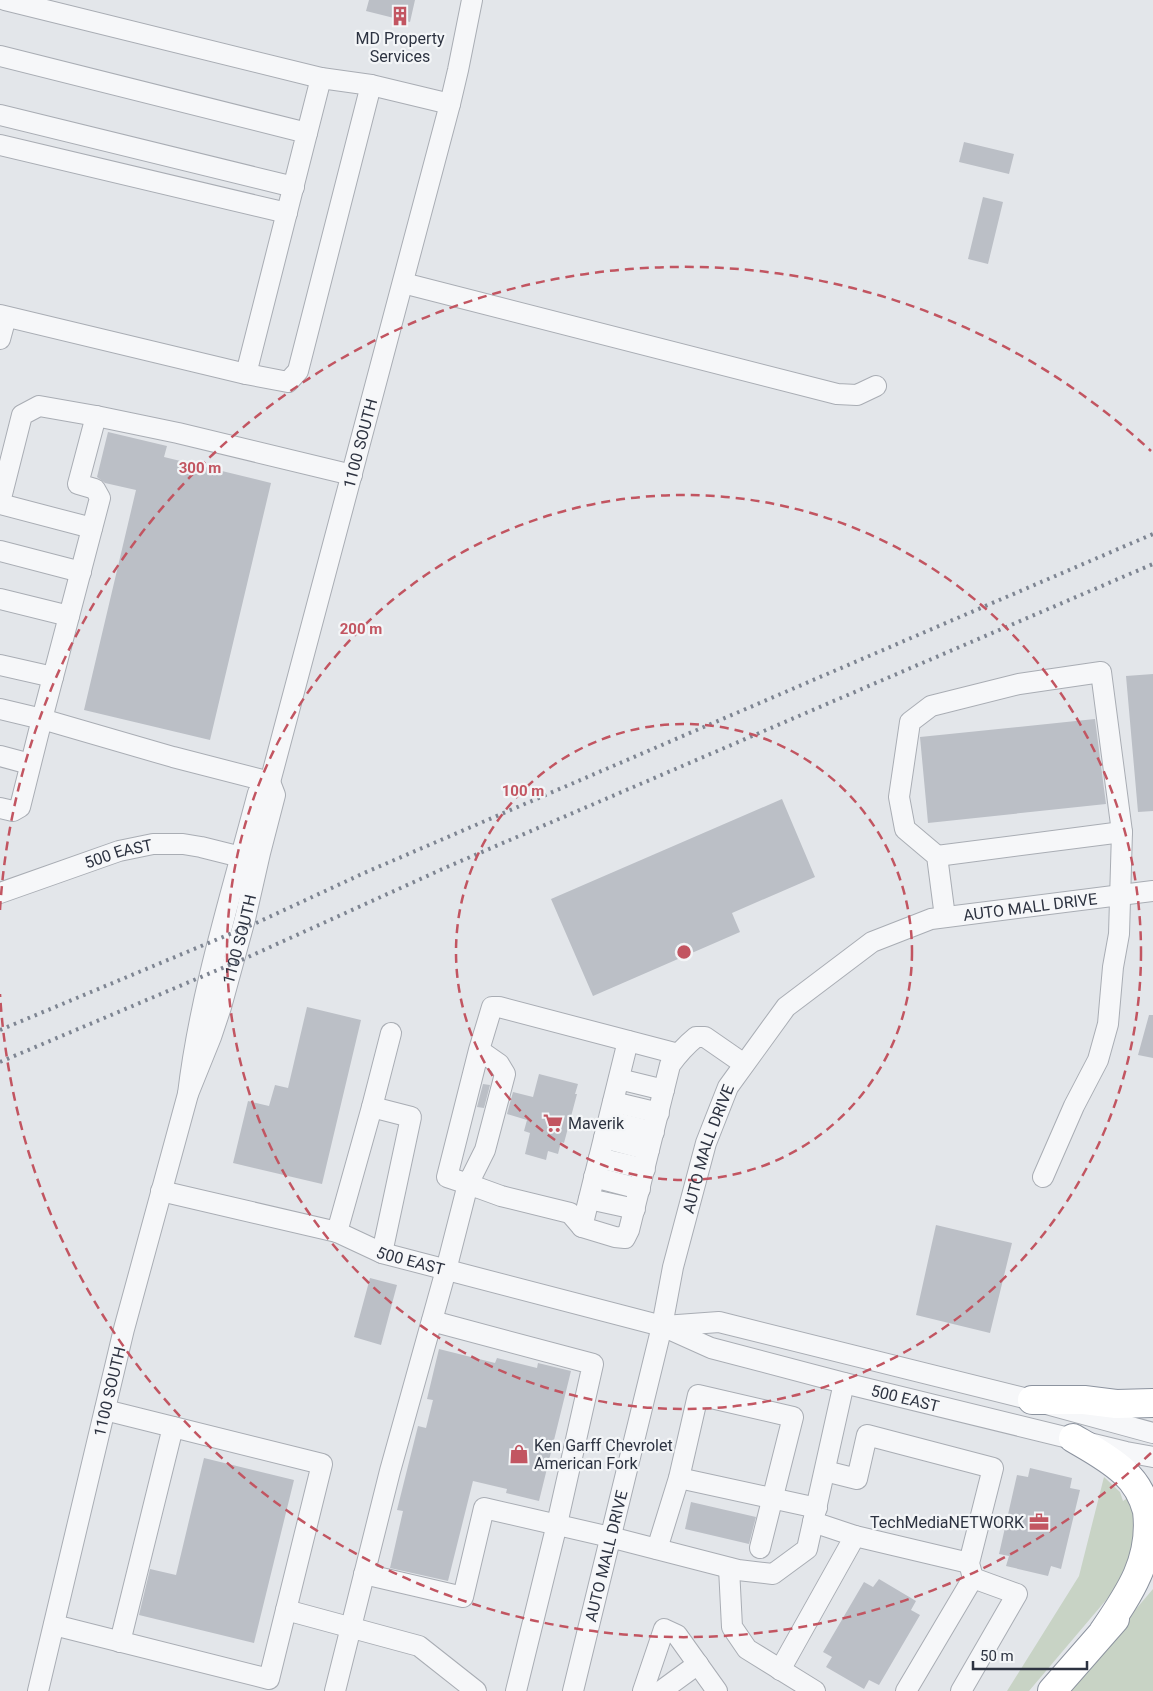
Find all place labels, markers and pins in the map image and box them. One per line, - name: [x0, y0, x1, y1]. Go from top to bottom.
- building icon: MD Property Services: [389, 5, 411, 27]
- place label: MD Property Services: [355, 29, 445, 66]
- centre of rings: [675, 943, 693, 961]
- supermarket icon: Maverik: [542, 1112, 564, 1134]
- place label: Maverik: [568, 1114, 625, 1133]
- place label: Ken Garff Chevrolet American Fork: [534, 1436, 673, 1473]
- shop icon: Ken Garff Chevrolet American Fork: [508, 1443, 530, 1465]
- office icon: TechMediaNETWORK: [1028, 1511, 1050, 1533]
- place label: TechMediaNETWORK: [870, 1513, 1025, 1532]

